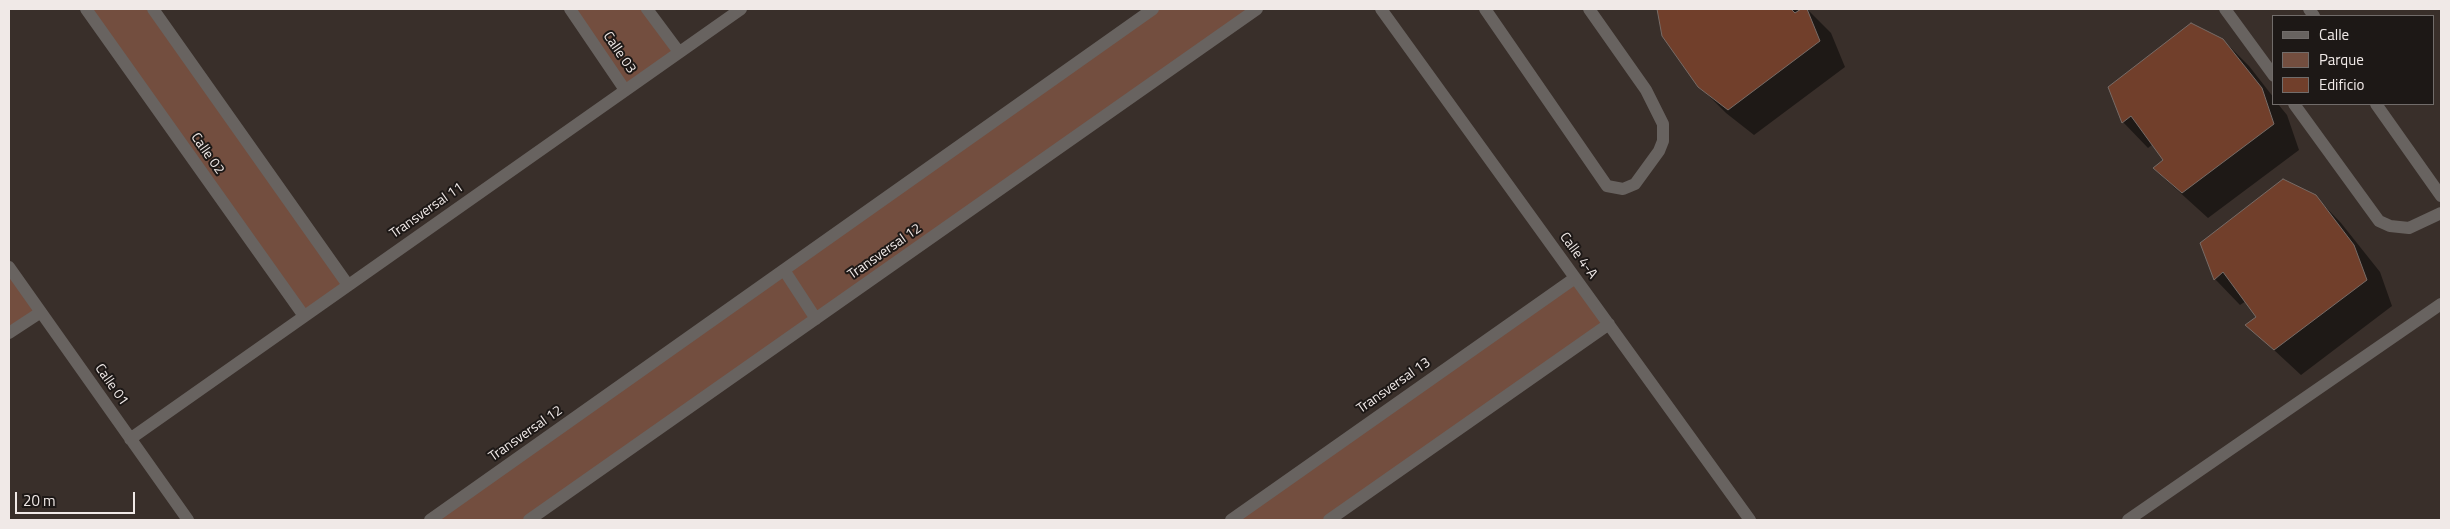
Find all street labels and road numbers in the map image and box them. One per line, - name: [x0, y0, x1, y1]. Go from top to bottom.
- street label: Calle 03: [599, 29, 639, 77]
- street label: Calle 02: [187, 130, 227, 178]
- street label: Transversal 11: [387, 179, 467, 243]
- street label: Transversal 12: [845, 220, 925, 284]
- street label: Calle 4-A: [1556, 229, 1600, 283]
- street label: Transversal 13: [1354, 354, 1434, 418]
- street label: Calle 01: [91, 361, 131, 409]
- street label: Transversal 12: [486, 402, 566, 466]

